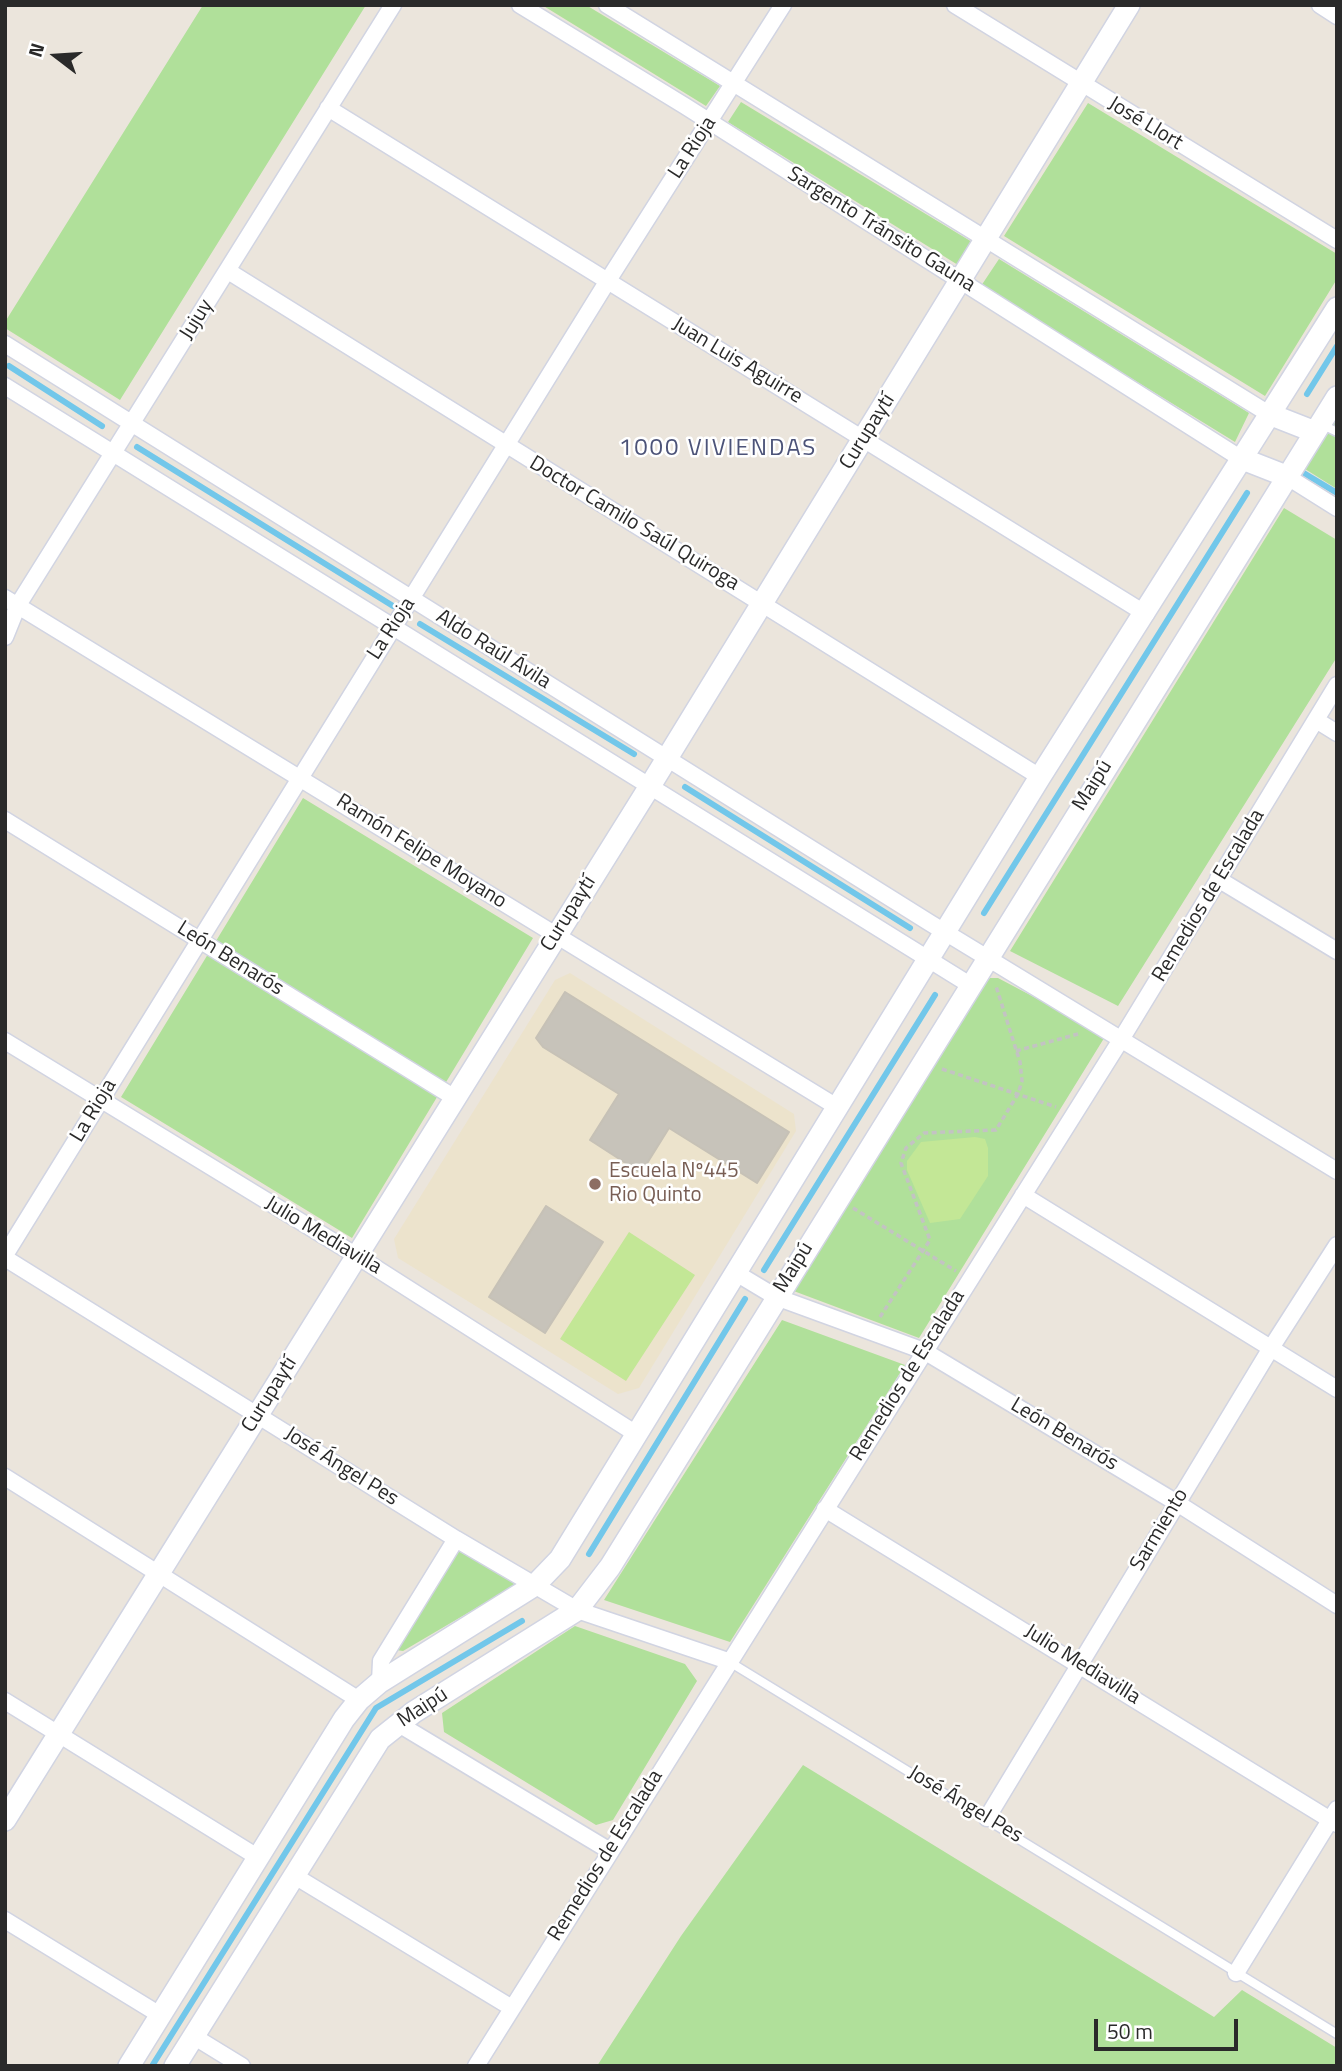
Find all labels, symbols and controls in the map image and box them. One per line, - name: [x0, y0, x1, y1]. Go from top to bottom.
- north arrow: [21, 21, 91, 91]
- text: N: [20, 39, 51, 60]
- street label: José Llort: [1103, 92, 1187, 156]
- street label: La Rioja: [664, 112, 722, 184]
- street label: Sargento Tránsito Gauna: [782, 162, 980, 298]
- street label: Jujuy: [175, 295, 219, 345]
- street label: Juan Luis Aguirre: [667, 312, 807, 410]
- street label: Curupaytí: [835, 390, 901, 474]
- district label: 1000 VIVIENDAS: [620, 435, 816, 463]
- street label: Doctor Camilo Saúl Quiroga: [524, 451, 744, 597]
- street label: La Rioja: [363, 593, 421, 665]
- street label: Aldo Raúl Ávila: [431, 605, 555, 695]
- street label: Maipú: [1068, 756, 1118, 816]
- street label: Ramón Felipe Moyano: [331, 789, 511, 915]
- street label: Remedios de Escalada: [1147, 805, 1271, 987]
- street label: Curupaytí: [536, 872, 602, 956]
- street label: León Benarós: [172, 916, 288, 1002]
- street label: La Rioja: [65, 1075, 123, 1147]
- place label: Escuela Nº445 Rio Quinto: [609, 1159, 739, 1209]
- marker: Escuela Nº445 Rio Quinto: [587, 1176, 603, 1192]
- street label: Julio Mediavilla: [260, 1191, 386, 1281]
- street label: Maipú: [769, 1238, 819, 1298]
- street label: Remedios de Escalada: [845, 1286, 971, 1466]
- street label: Curupaytí: [237, 1353, 303, 1437]
- street label: León Benarós: [1006, 1393, 1122, 1477]
- street label: José Ángel Pes: [279, 1422, 403, 1512]
- street label: Sarmiento: [1126, 1484, 1194, 1576]
- street label: Julio Mediavilla: [1020, 1619, 1144, 1711]
- street label: Maipú: [393, 1682, 453, 1734]
- street label: José Ángel Pes: [903, 1761, 1027, 1849]
- street label: Remedios de Escalada: [543, 1766, 669, 1946]
- scale bar: [1097, 2004, 1240, 2048]
- text: 50 m: [1107, 2015, 1153, 2047]

